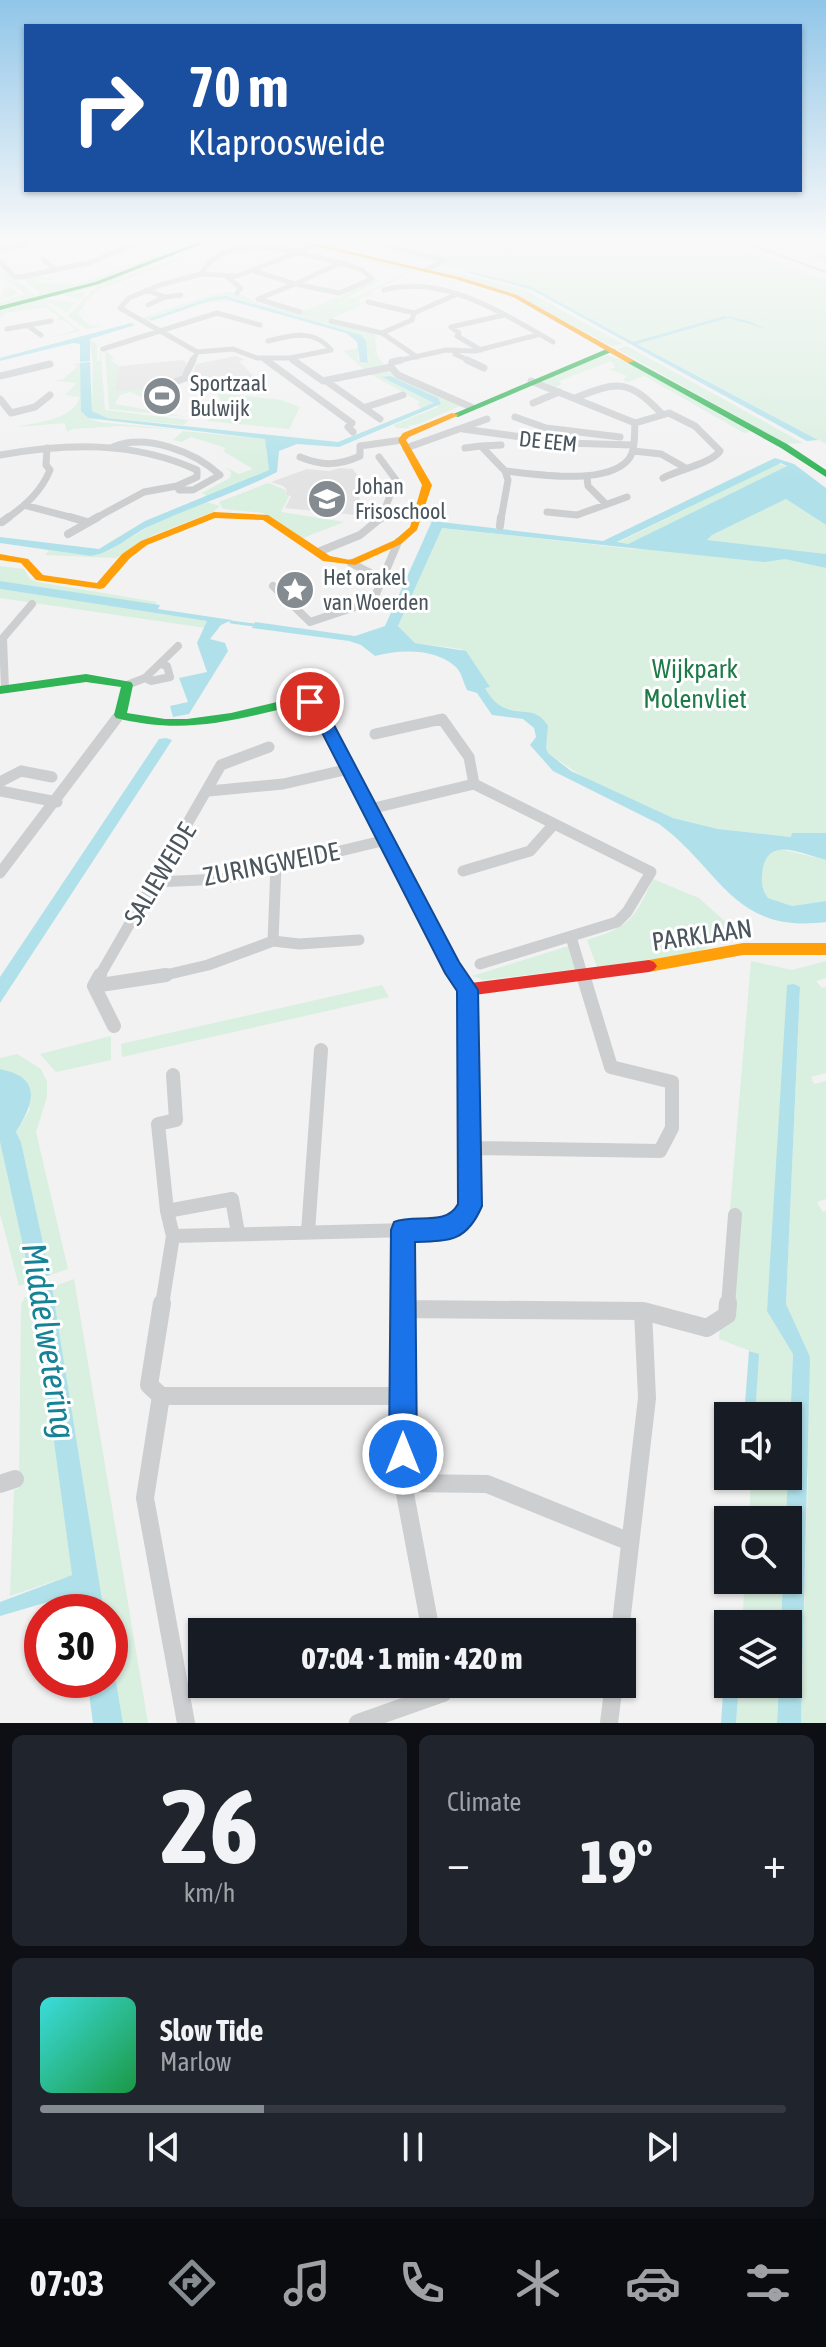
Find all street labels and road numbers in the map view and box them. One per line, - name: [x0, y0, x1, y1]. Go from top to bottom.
- street label: DE EEM: [518, 425, 578, 457]
- street label: SALIEWEIDE: [118, 818, 202, 930]
- street label: ZURINGWEIDE: [200, 836, 342, 892]
- street label: PARKLAAN: [650, 913, 754, 957]

